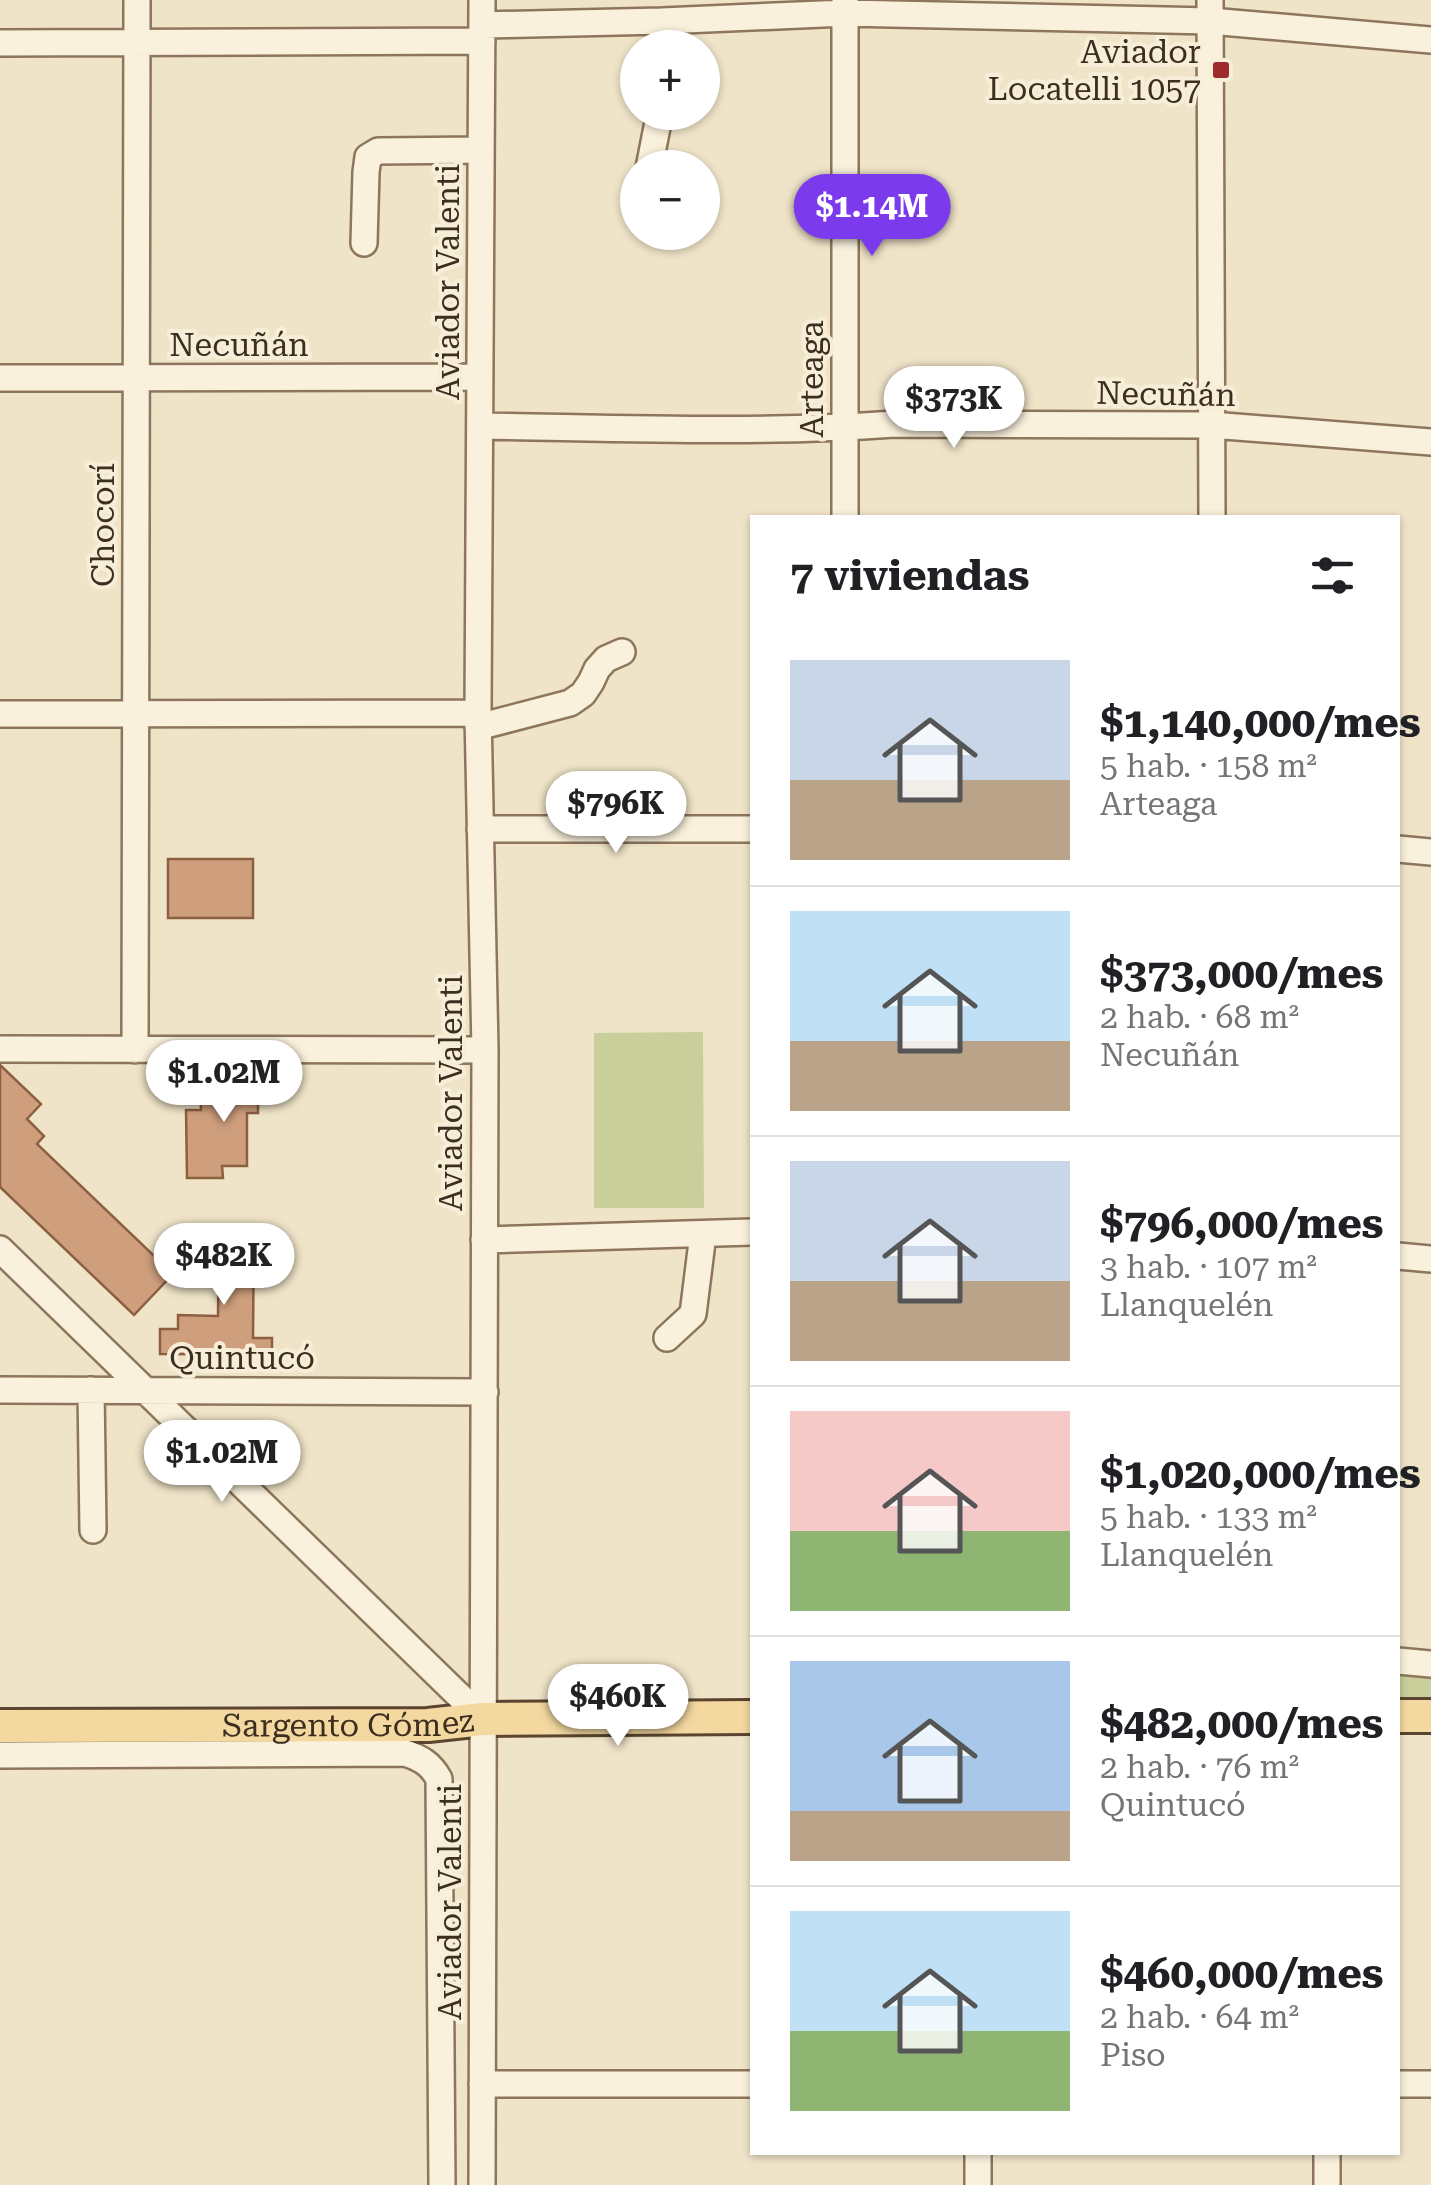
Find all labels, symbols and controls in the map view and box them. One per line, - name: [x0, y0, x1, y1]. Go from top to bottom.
- map controls: [620, 30, 720, 250]
- button: +: [620, 30, 720, 130]
- place label: Aviador Locatelli 1057: [988, 33, 1201, 108]
- marker: Aviador Locatelli 1057: [1210, 59, 1232, 81]
- button: −: [620, 150, 720, 250]
- street label: Aviador Valenti: [429, 164, 467, 400]
- pin: $1.14M: [791, 174, 953, 259]
- text: $1.14M: [816, 187, 928, 225]
- street label: Arteaga: [793, 320, 831, 438]
- street label: Necuñán: [169, 326, 309, 364]
- pin: $373K: [884, 366, 1024, 451]
- street label: Necuñán: [1096, 374, 1236, 414]
- text: $373K: [906, 379, 1002, 417]
- street label: Chocorí: [84, 463, 122, 587]
- icon: filters: [1305, 548, 1360, 603]
- text: 7 viviendas: [790, 551, 1029, 600]
- text: $1,140,000/mes: [1100, 698, 1421, 747]
- icon: home: [870, 700, 990, 820]
- text: 5 hab. · 158 m²: [1100, 747, 1317, 785]
- pin: $796K: [546, 771, 686, 856]
- text: $796K: [568, 784, 664, 822]
- text: Arteaga: [1100, 785, 1217, 823]
- text: $373,000/mes: [1100, 949, 1384, 998]
- icon: home: [870, 951, 990, 1071]
- street label: Aviador Valenti: [432, 975, 470, 1211]
- text: 2 hab. · 68 m²: [1100, 998, 1299, 1036]
- text: Necuñán: [1100, 1036, 1240, 1074]
- pin: $1.02M: [143, 1040, 305, 1125]
- text: $1.02M: [168, 1053, 280, 1091]
- text: $796,000/mes: [1100, 1199, 1384, 1248]
- icon: home: [870, 1201, 990, 1321]
- pin: $482K: [154, 1223, 294, 1308]
- text: $482K: [176, 1236, 272, 1274]
- text: 3 hab. · 107 m²: [1100, 1248, 1317, 1286]
- text: Llanquelén: [1100, 1286, 1273, 1324]
- street label: Quintucó: [169, 1339, 315, 1377]
- pin: $1.02M: [141, 1420, 303, 1505]
- text: $1.02M: [166, 1433, 278, 1471]
- text: $1,020,000/mes: [1100, 1449, 1421, 1498]
- icon: home: [870, 1451, 990, 1571]
- text: 5 hab. · 133 m²: [1100, 1498, 1317, 1536]
- text: Llanquelén: [1100, 1536, 1273, 1574]
- pin: $460K: [548, 1664, 688, 1749]
- text: $460K: [570, 1677, 666, 1715]
- text: $482,000/mes: [1100, 1699, 1384, 1748]
- street label: Sargento Gómez: [222, 1701, 476, 1744]
- icon: home: [870, 1701, 990, 1821]
- text: 2 hab. · 76 m²: [1100, 1748, 1299, 1786]
- street label: Aviador Valenti: [431, 1784, 469, 2020]
- text: Quintucó: [1100, 1786, 1246, 1824]
- text: $460,000/mes: [1100, 1949, 1384, 1998]
- icon: home: [870, 1951, 990, 2071]
- text: 2 hab. · 64 m²: [1100, 1998, 1299, 2036]
- text: Piso: [1100, 2036, 1166, 2074]

